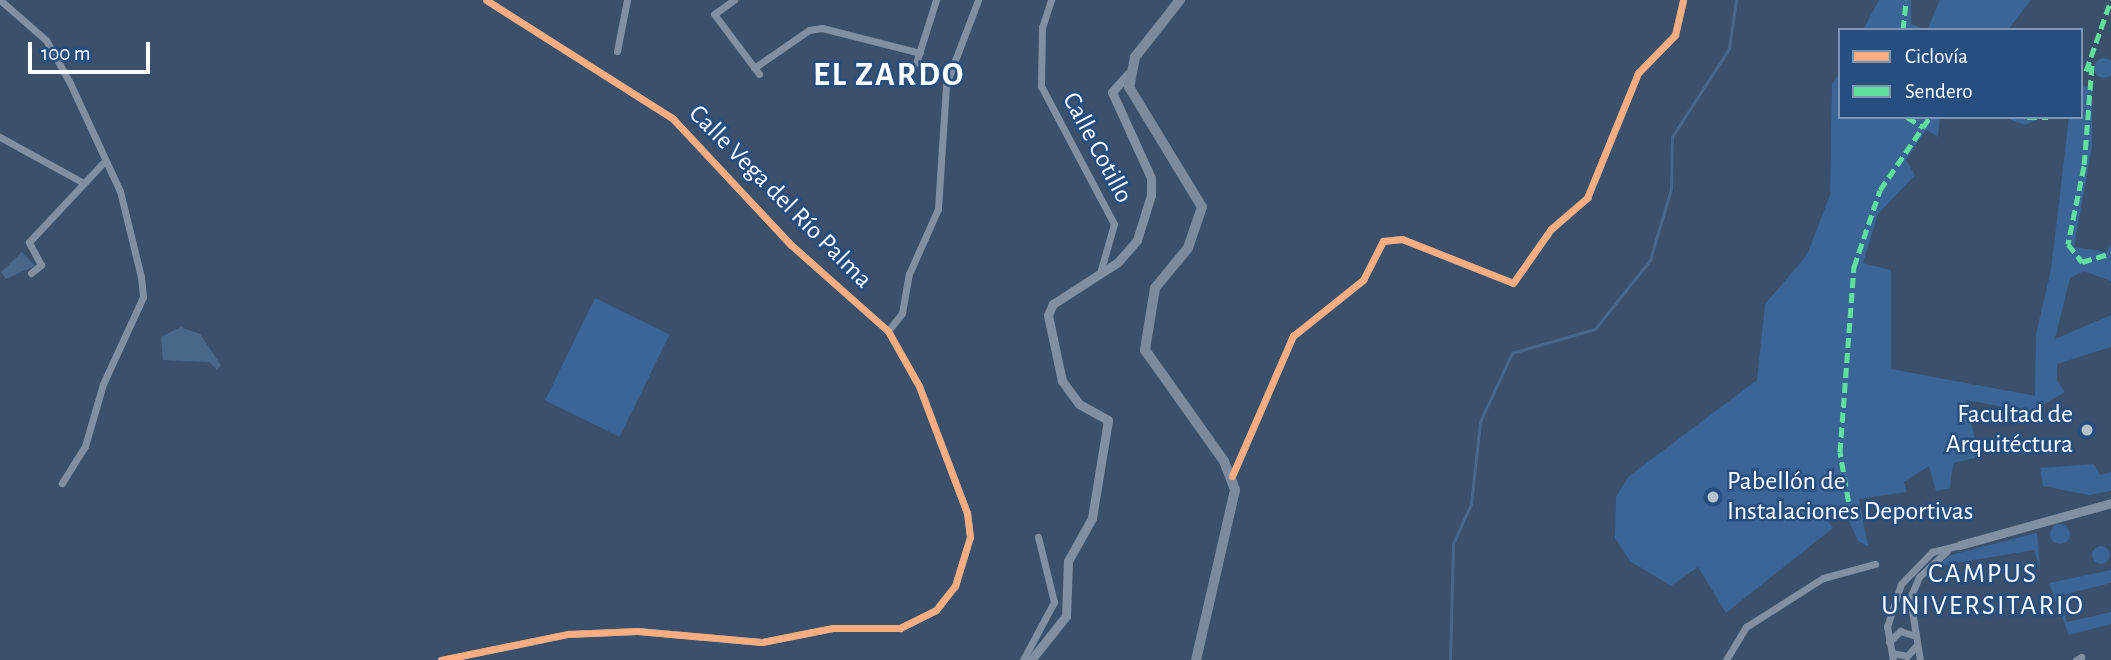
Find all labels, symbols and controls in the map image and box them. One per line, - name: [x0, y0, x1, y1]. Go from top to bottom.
- scale bar: [32, 28, 154, 72]
- legend: [1838, 28, 2083, 119]
- text: 100 m: [41, 43, 91, 64]
- text: Ciclovía: [1905, 46, 1968, 67]
- district label: EL ZARDO: [814, 56, 964, 96]
- text: Sendero: [1905, 81, 1973, 102]
- street label: Calle Cotillo: [1055, 87, 1139, 209]
- street label: Calle Vega del Río Palma: [682, 99, 878, 295]
- place label: Facultad de Arquitéctura: [1946, 399, 2073, 460]
- marker: Facultad de Arquitéctura: [2079, 422, 2095, 438]
- place label: Pabellón de Instalaciones Deportivas: [1727, 466, 1973, 528]
- marker: Pabellón de Instalaciones Deportivas: [1705, 489, 1721, 505]
- district label: CAMPUS UNIVERSITARIO: [1883, 557, 2083, 623]

